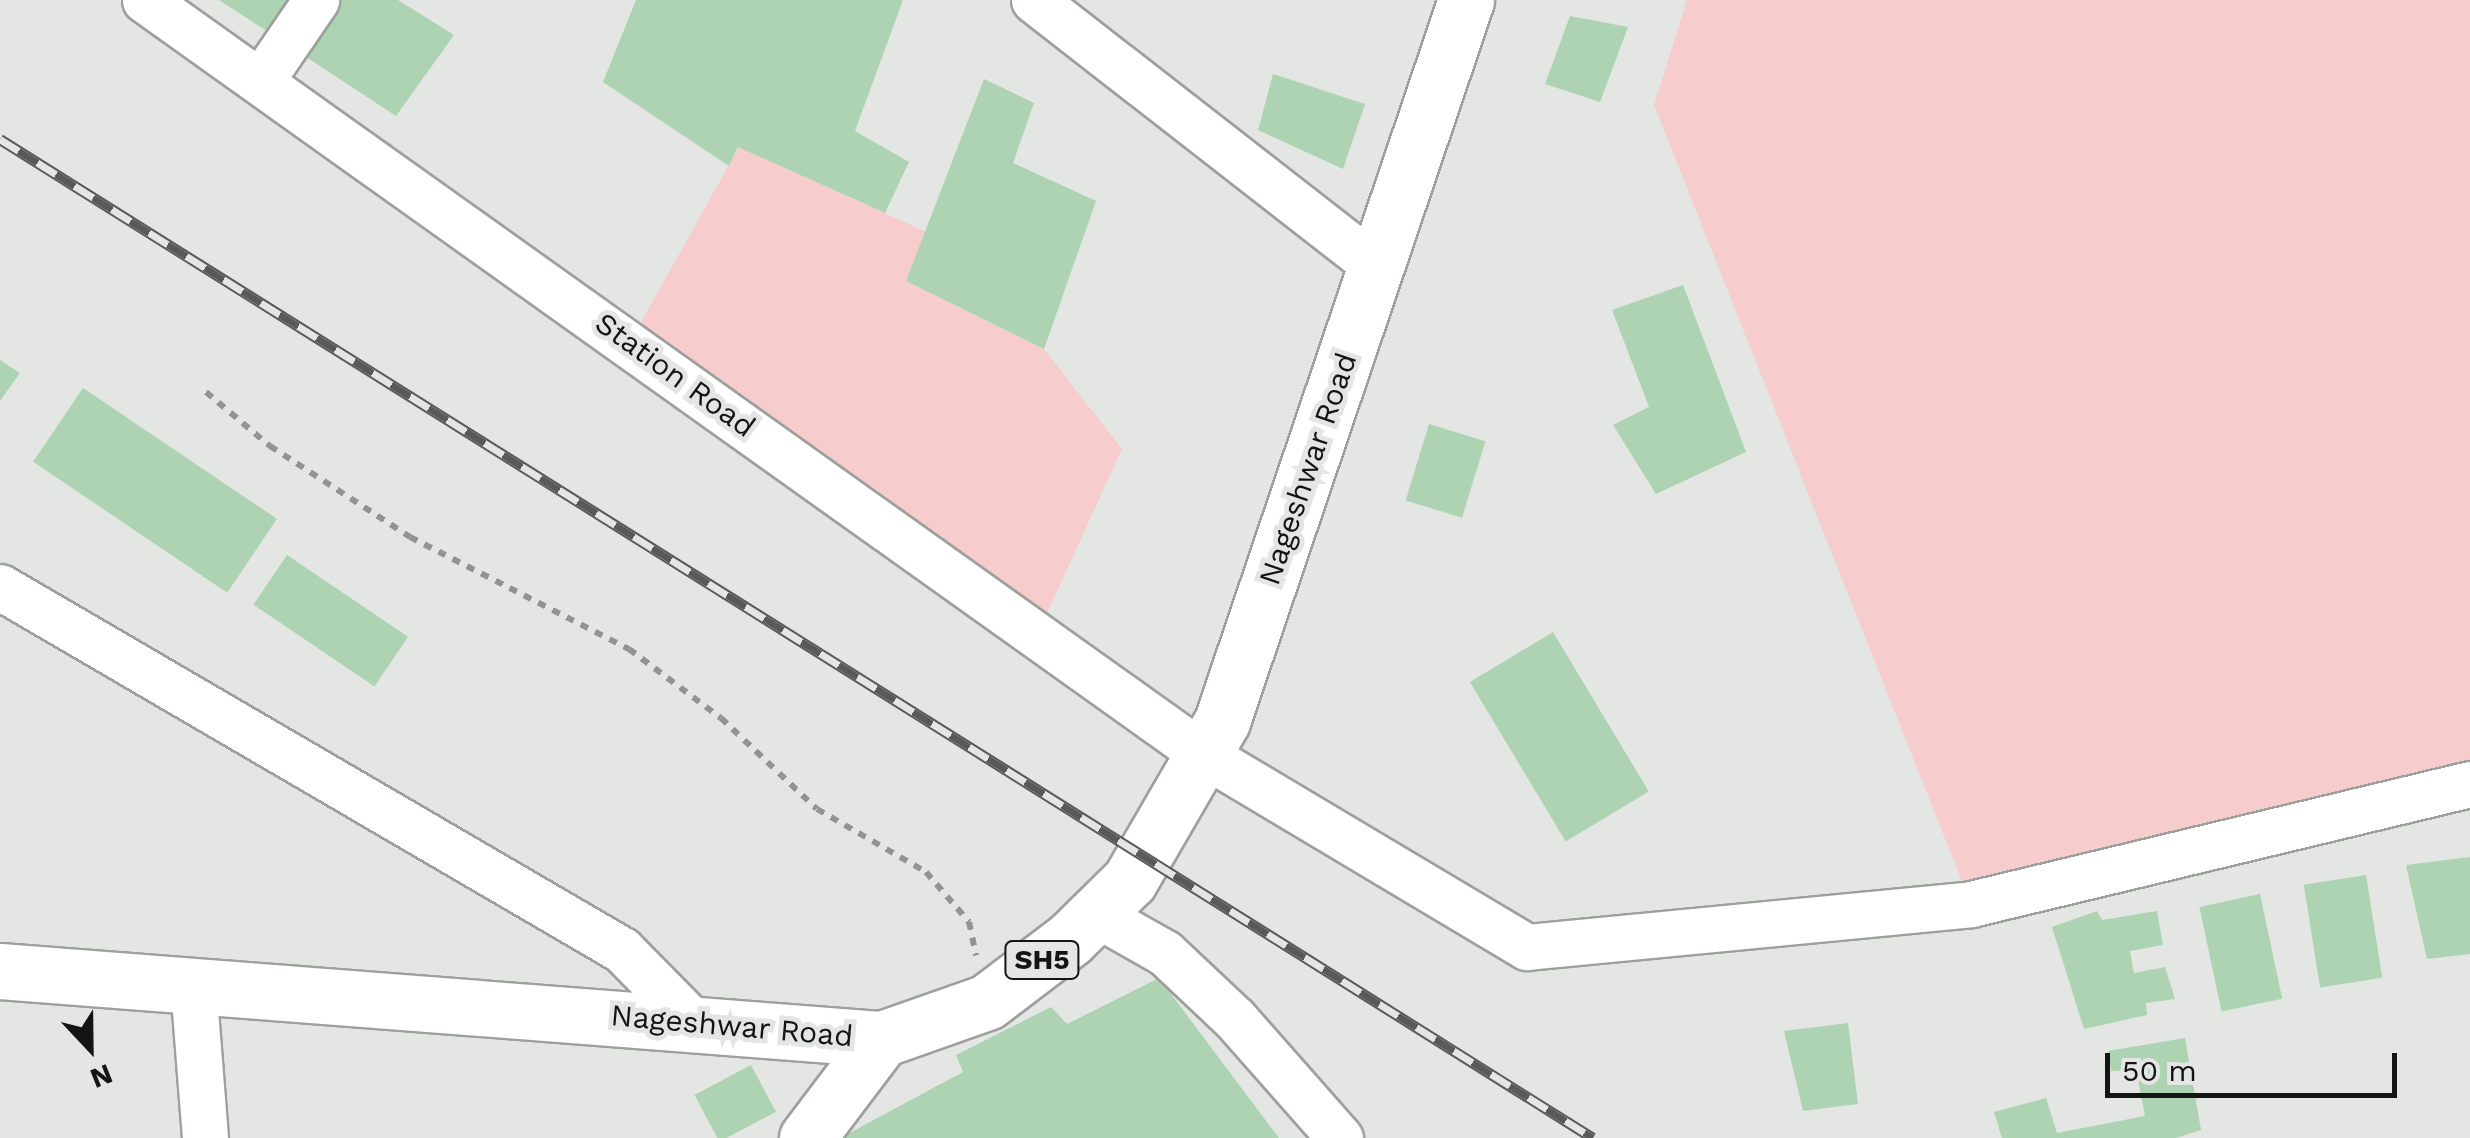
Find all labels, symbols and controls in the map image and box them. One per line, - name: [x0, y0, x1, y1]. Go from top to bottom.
- street label: Station Road: [588, 305, 762, 445]
- street label: Nageshwar Road: [1251, 348, 1365, 590]
- road number: SH5: [1002, 937, 1082, 983]
- street label: Nageshwar Road: [609, 997, 855, 1055]
- north arrow: [40, 998, 140, 1098]
- scale bar: [2110, 1033, 2402, 1095]
- text: 50 m: [2122, 1053, 2197, 1088]
- text: N: [86, 1057, 117, 1095]

